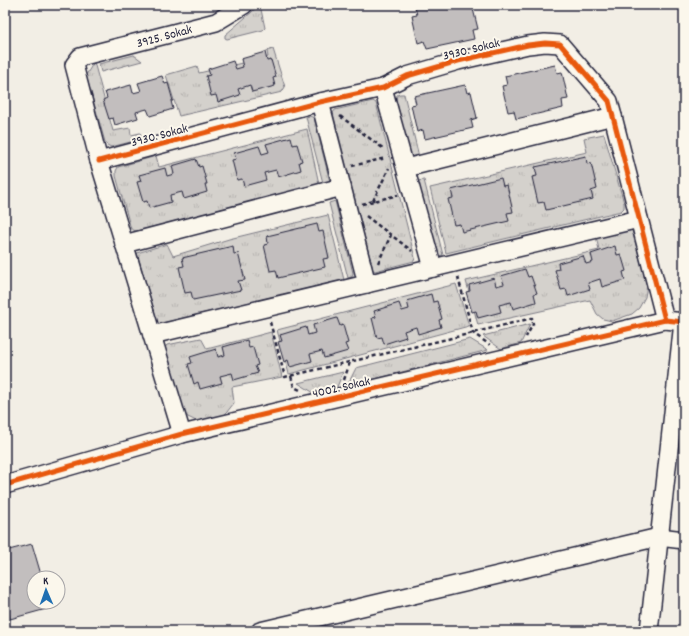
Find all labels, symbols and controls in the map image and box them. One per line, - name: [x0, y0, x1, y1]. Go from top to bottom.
- street label: 3925. Sokak: [135, 21, 195, 54]
- street label: 3930. Sokak: [441, 34, 502, 67]
- street label: 3930. Sokak: [129, 120, 190, 153]
- street label: 4002. Sokak: [311, 373, 372, 404]
- north arrow: [26, 570, 66, 610]
- text: K: [43, 574, 49, 590]

